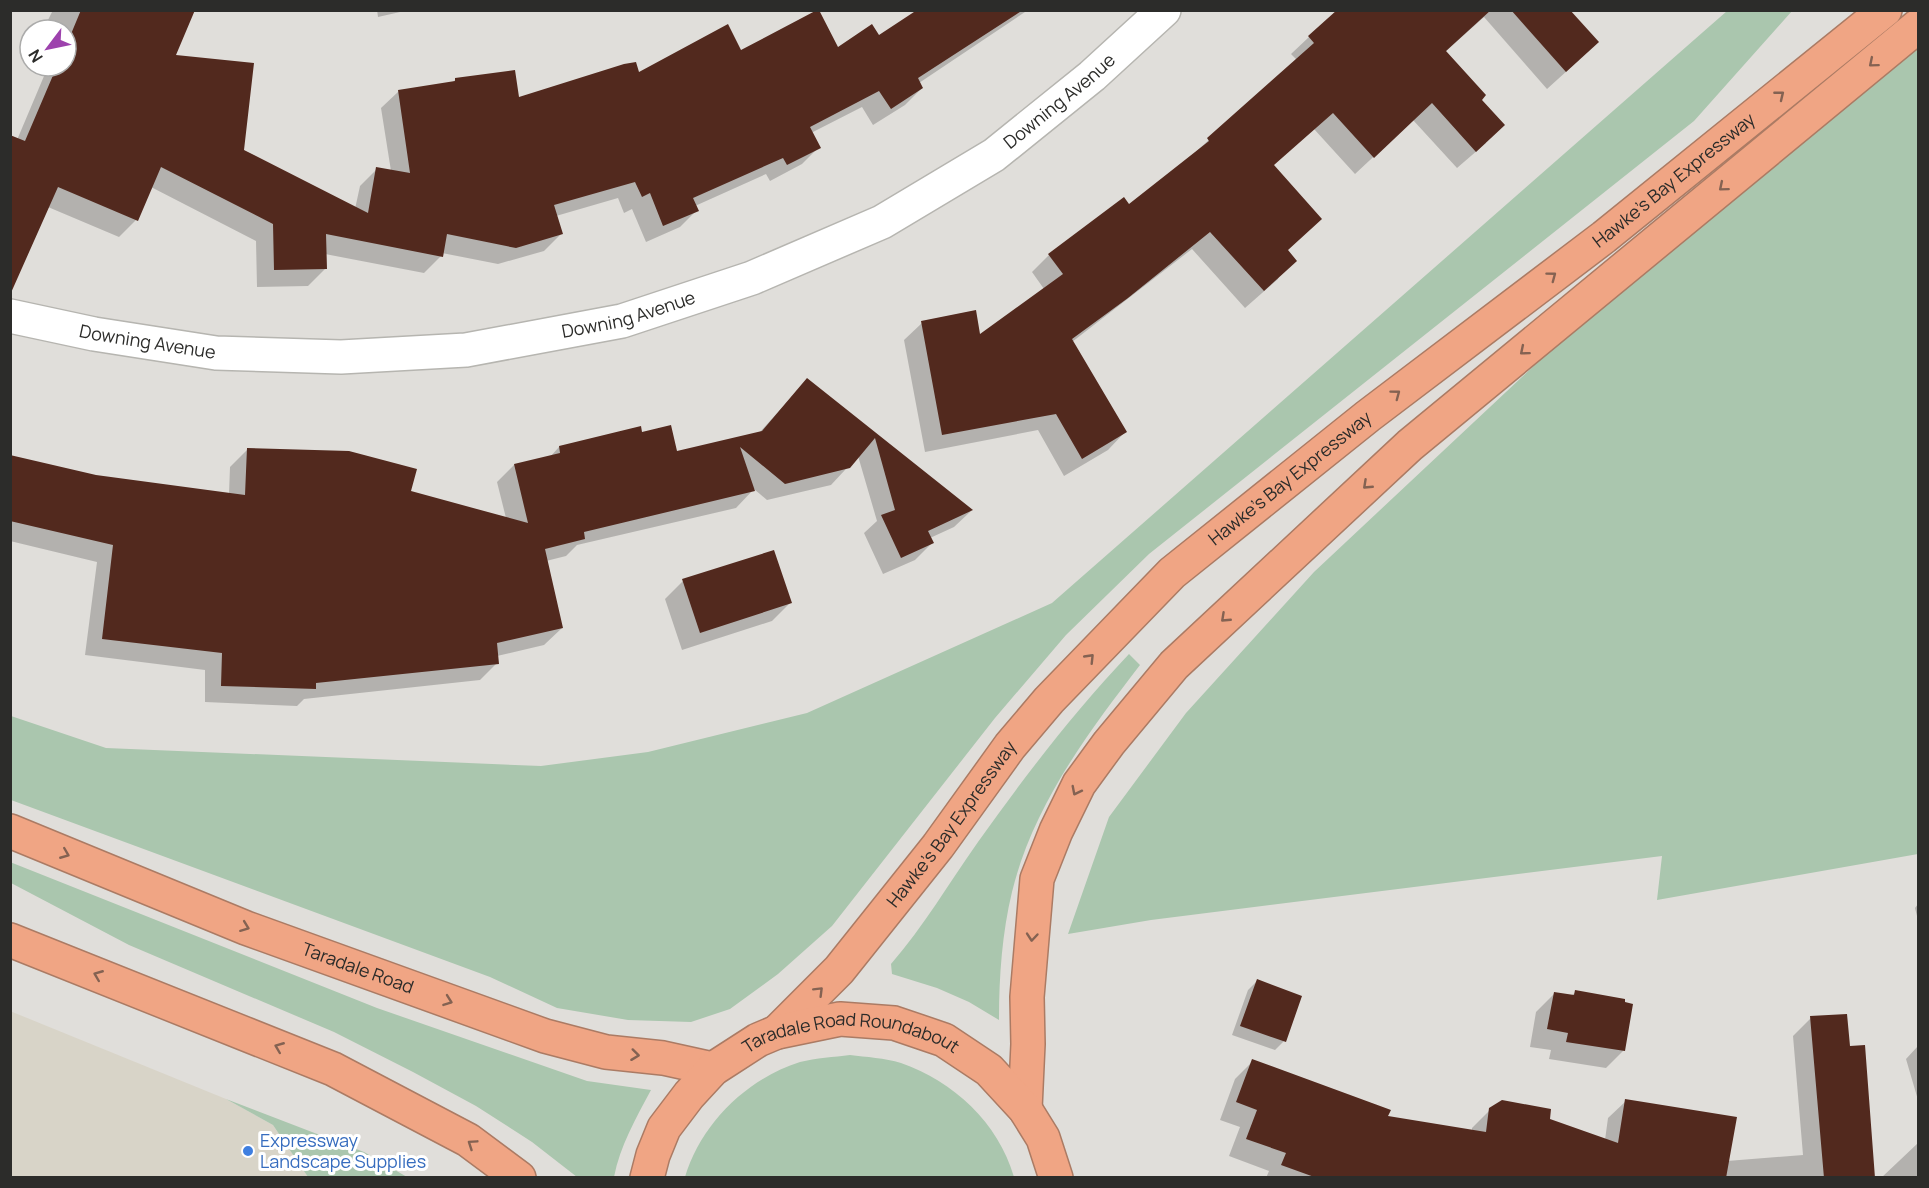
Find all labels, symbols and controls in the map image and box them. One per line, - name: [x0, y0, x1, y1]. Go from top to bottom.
- north arrow: [18, 18, 78, 78]
- text: N: [23, 45, 48, 67]
- street label: Downing Avenue: [998, 48, 1120, 154]
- one-way arrow: [1869, 55, 1880, 66]
- one-way arrow: [1773, 91, 1784, 102]
- street label: Hawke's Bay Expressway: [1587, 106, 1760, 253]
- one-way arrow: [1719, 180, 1730, 191]
- one-way arrow: [1545, 273, 1556, 284]
- street label: Downing Avenue: [559, 285, 698, 343]
- street label: Downing Avenue: [77, 318, 218, 364]
- one-way arrow: [1520, 344, 1531, 355]
- one-way arrow: [1390, 390, 1401, 401]
- street label: Hawke's Bay Expressway: [1203, 405, 1376, 550]
- one-way arrow: [1364, 478, 1374, 489]
- one-way arrow: [1221, 610, 1232, 621]
- one-way arrow: [1083, 654, 1094, 664]
- street label: Hawke's Bay Expressway: [881, 735, 1021, 912]
- one-way arrow: [1072, 785, 1083, 795]
- one-way arrow: [59, 846, 69, 859]
- one-way arrow: [239, 920, 250, 933]
- one-way arrow: [1026, 933, 1039, 942]
- street label: Taradale Road: [299, 936, 417, 999]
- one-way arrow: [93, 970, 104, 982]
- one-way arrow: [811, 987, 822, 998]
- one-way arrow: [442, 994, 453, 1006]
- text: Taradale Road Roundabout: [737, 1006, 964, 1058]
- one-way arrow: [274, 1042, 285, 1054]
- street label: Taradale Road Roundabout: [739, 1043, 963, 1065]
- one-way arrow: [630, 1048, 639, 1061]
- place label: Expressway Landscape Supplies: [260, 1128, 426, 1173]
- one-way arrow: [468, 1139, 478, 1151]
- marker: Expressway Landscape Supplies: [241, 1144, 255, 1158]

